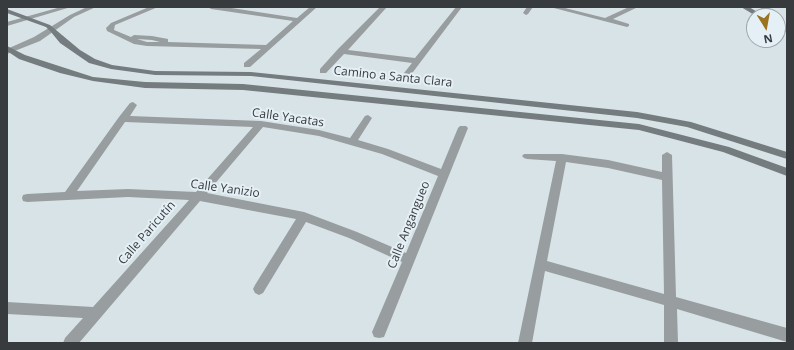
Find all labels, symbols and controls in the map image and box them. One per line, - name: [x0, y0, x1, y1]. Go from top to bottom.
- north arrow: [746, 8, 786, 48]
- text: N: [762, 31, 774, 48]
- street label: Camino a Santa Clara: [333, 64, 453, 90]
- street label: Calle Yacatas: [251, 106, 325, 130]
- street label: Calle Yanizio: [189, 177, 261, 201]
- street label: Calle Angangueo: [385, 179, 433, 271]
- street label: Calle Paricutín: [115, 198, 179, 268]

